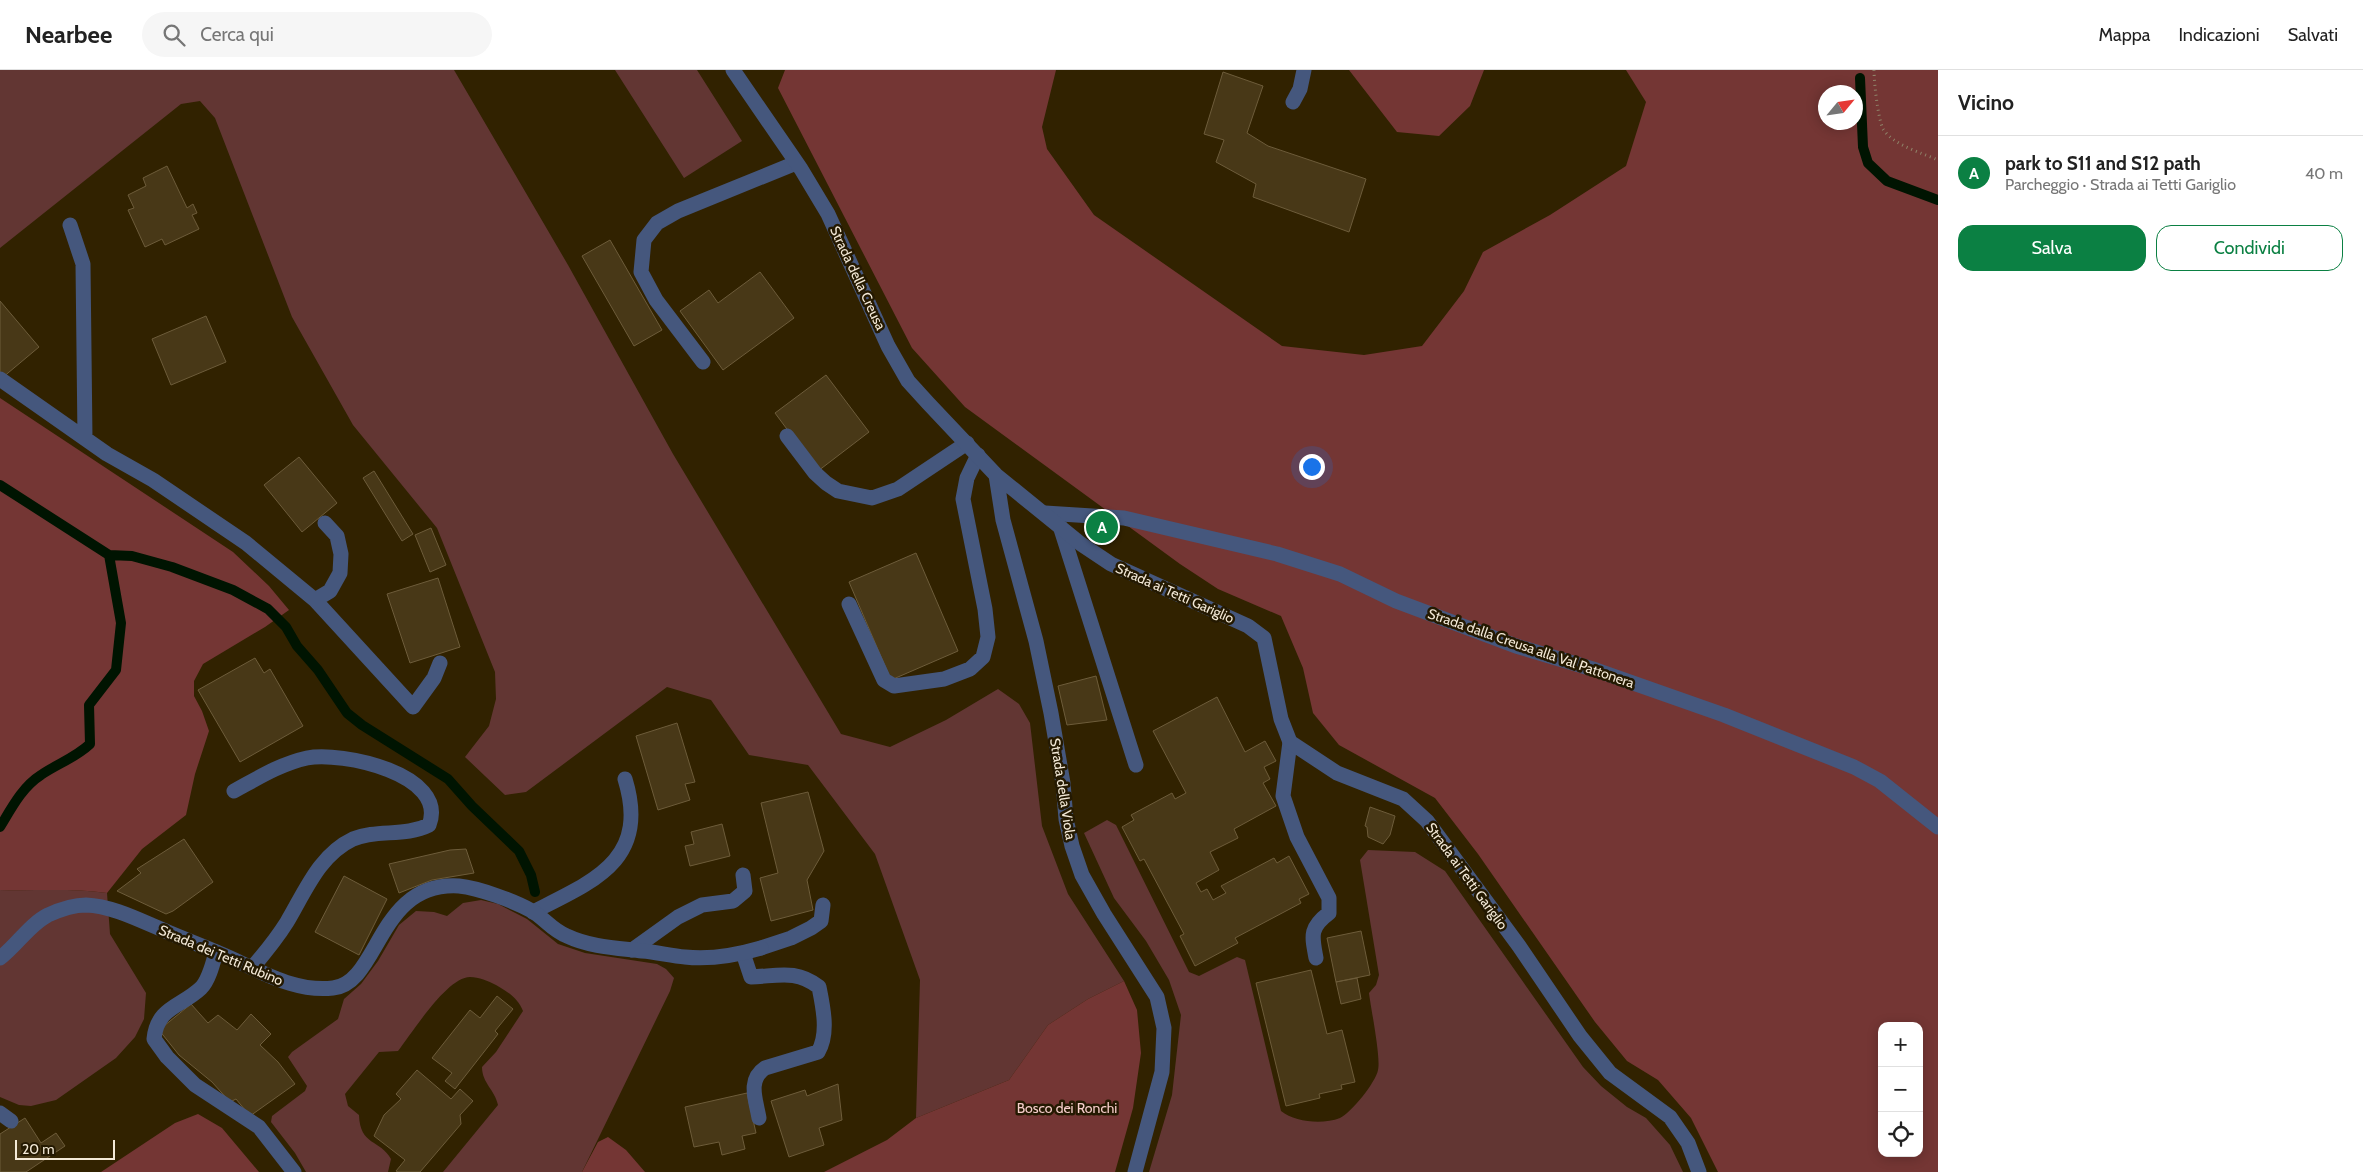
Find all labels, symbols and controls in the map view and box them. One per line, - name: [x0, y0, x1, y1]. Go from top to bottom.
- search box: [142, 12, 492, 57]
- text: Nearbee: [25, 20, 112, 49]
- icon: search: [160, 21, 188, 49]
- text: Cerca qui: [200, 23, 274, 46]
- text: Mappa: [2099, 24, 2150, 46]
- text: Indicazioni: [2178, 24, 2260, 46]
- text: Salvati: [2288, 24, 2338, 46]
- north arrow: [1818, 85, 1863, 130]
- text: Vicino: [1958, 90, 2014, 115]
- text: park to S11 and S12 path: [2005, 152, 2201, 175]
- text: A: [1969, 164, 1979, 183]
- text: 40 m: [2305, 164, 2343, 183]
- text: Parcheggio · Strada ai Tetti Gariglio: [2005, 175, 2236, 194]
- street label: Strada della Creusa: [826, 223, 890, 333]
- button: Salva: [1958, 225, 2146, 271]
- button: Condividi: [2156, 225, 2343, 271]
- your location: [1299, 454, 1325, 480]
- pin: A: [1086, 508, 1118, 546]
- street label: Strada ai Tetti Gariglio: [1113, 559, 1237, 627]
- street label: Strada dalla Creusa alla Val Pattonera: [1425, 604, 1637, 692]
- street label: Strada della Viola: [1046, 737, 1080, 841]
- street label: Strada ai Tetti Gariglio: [1422, 819, 1512, 933]
- street label: Strada dei Tetti Rubino: [156, 921, 286, 989]
- map controls: [1878, 1022, 1923, 1157]
- button: +: [1878, 1022, 1923, 1067]
- button: −: [1878, 1067, 1923, 1112]
- park label: Bosco dei Ronchi: [1017, 1099, 1117, 1117]
- button: locate: [1878, 1112, 1923, 1157]
- scale bar: [15, 1137, 115, 1160]
- text: 20 m: [22, 1140, 55, 1158]

